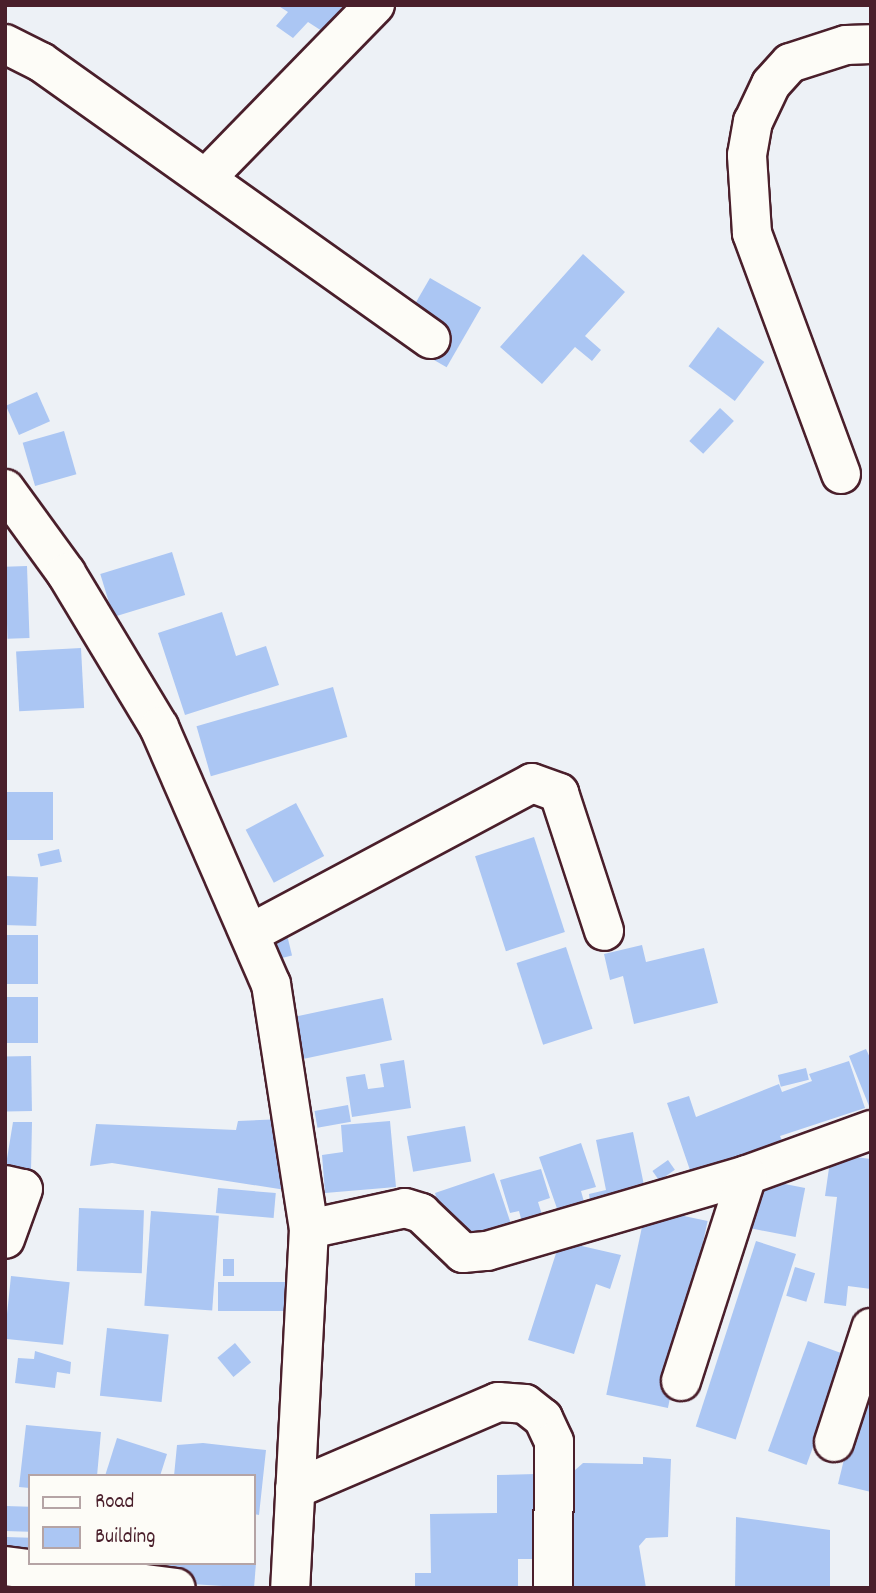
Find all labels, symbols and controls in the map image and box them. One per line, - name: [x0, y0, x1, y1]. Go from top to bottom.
- legend: [28, 1474, 256, 1565]
- text: Road: [95, 1488, 134, 1518]
- text: Building: [95, 1523, 155, 1553]

